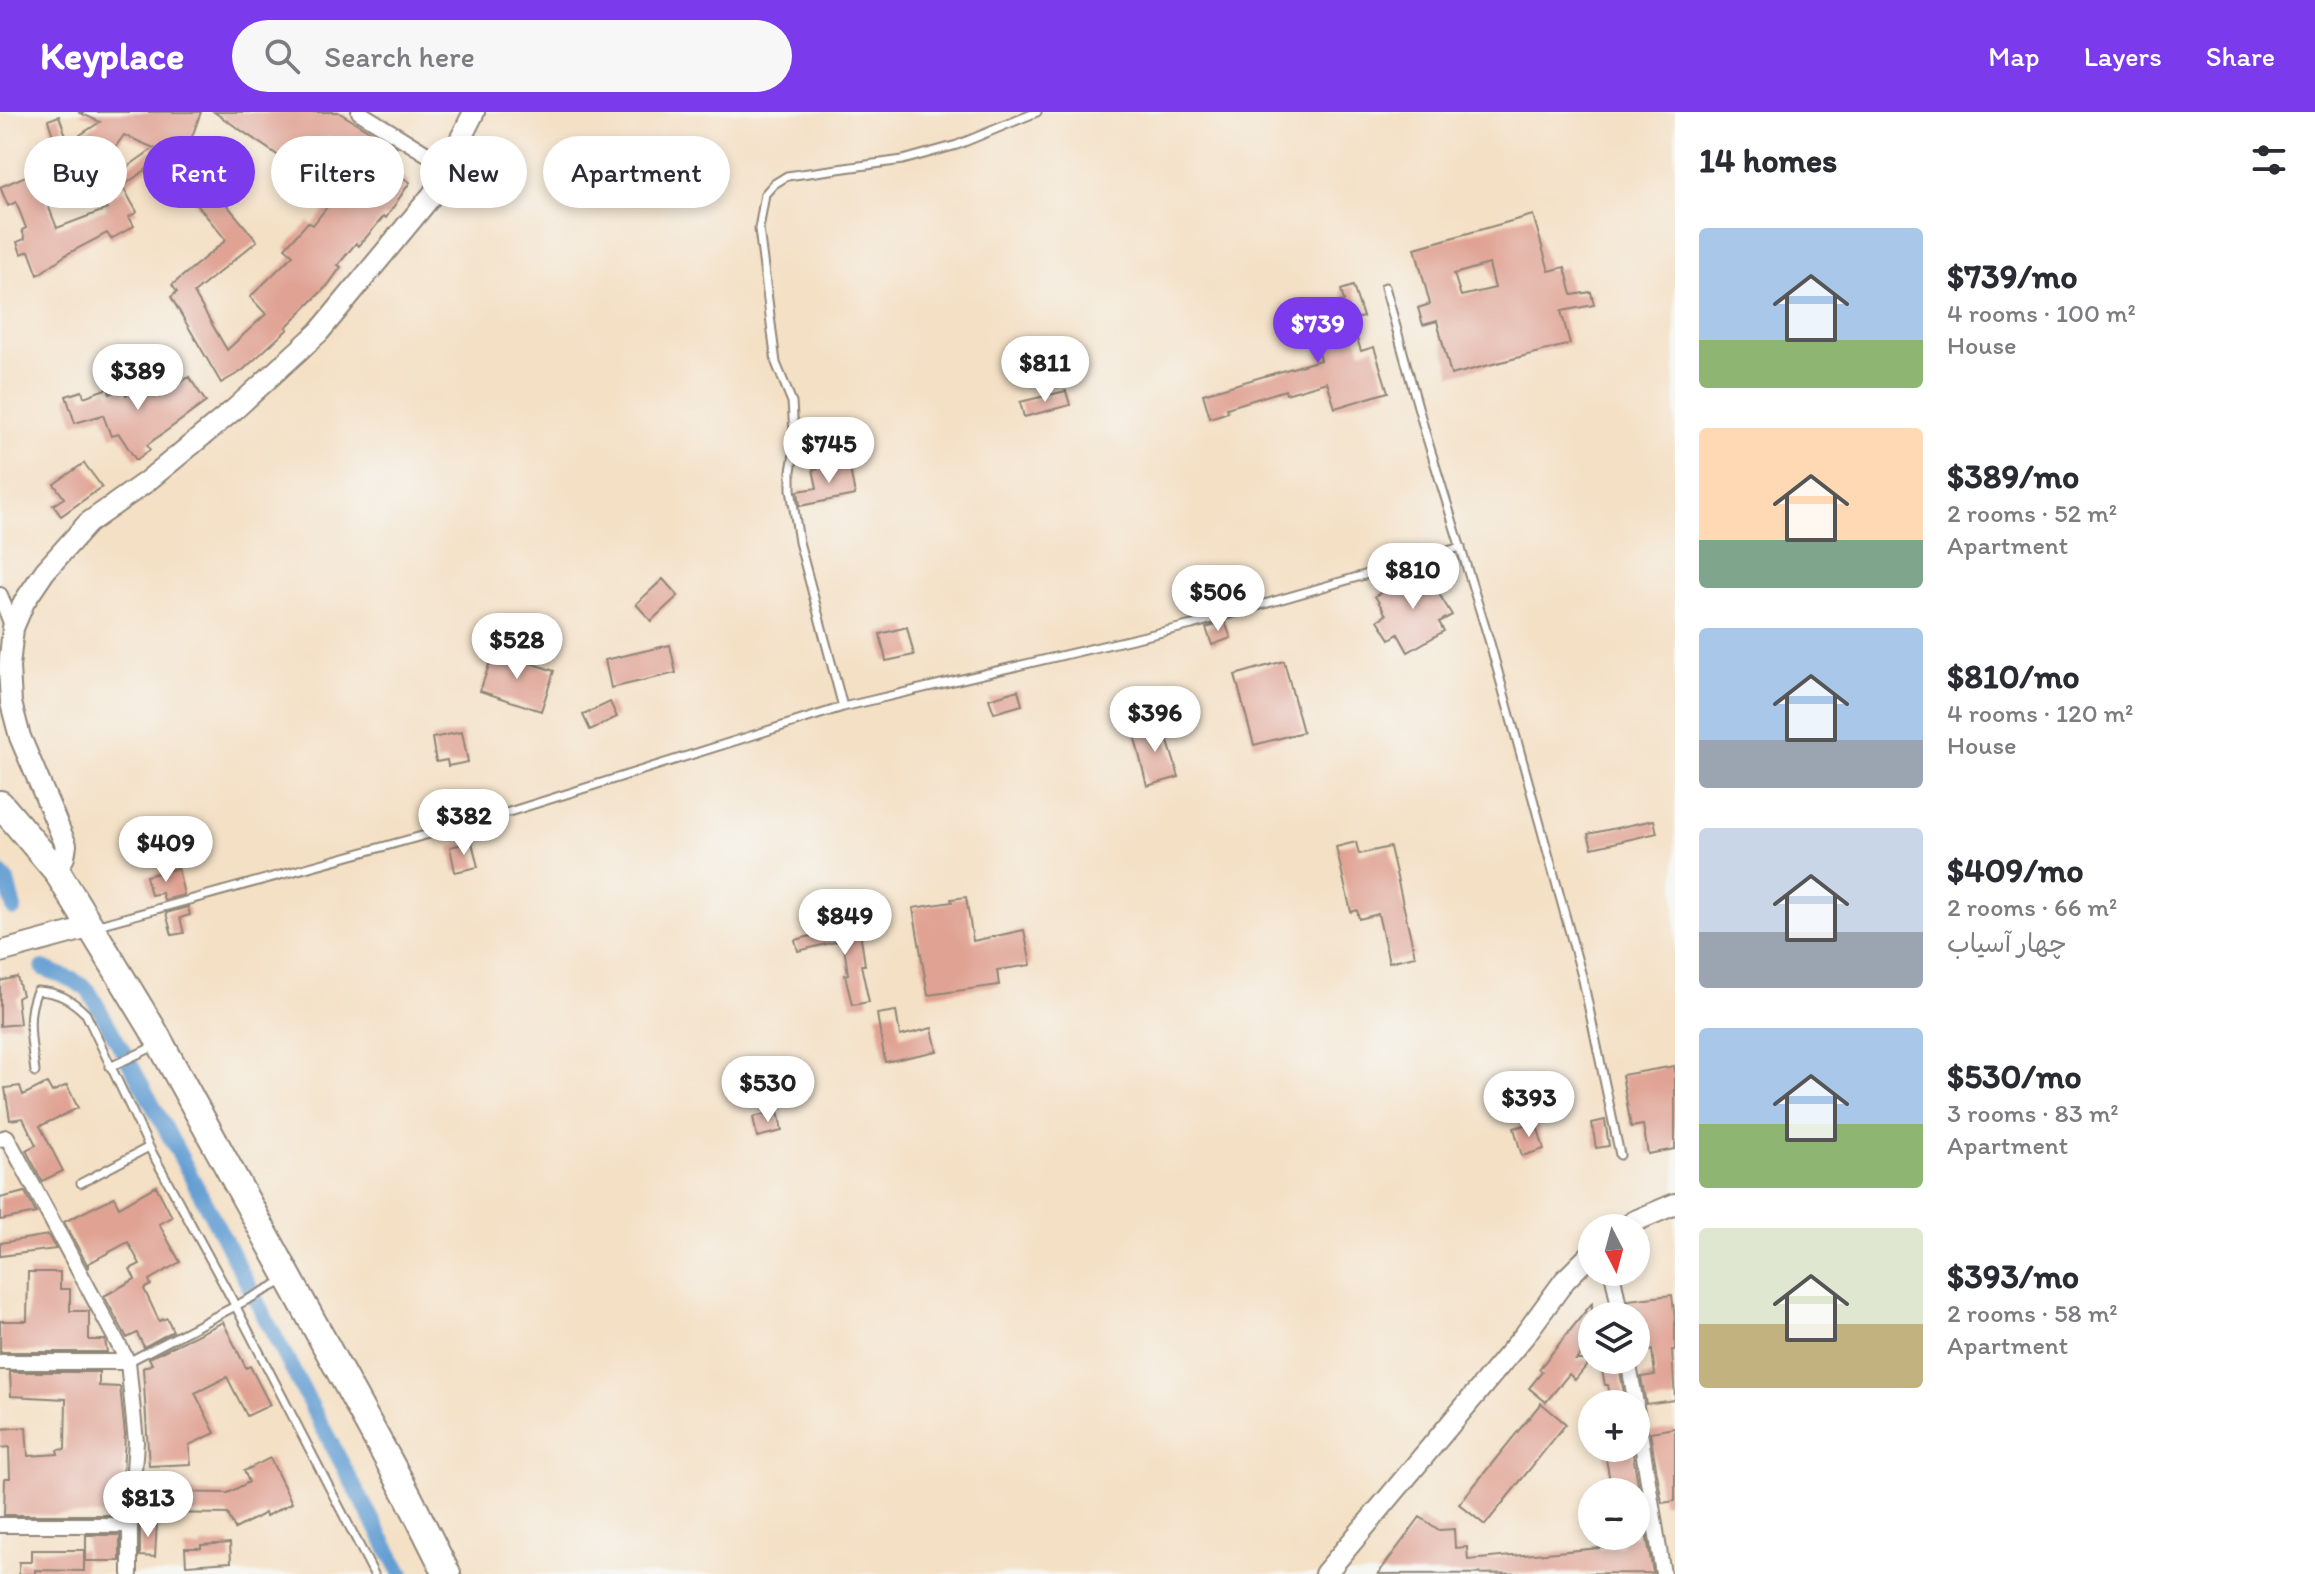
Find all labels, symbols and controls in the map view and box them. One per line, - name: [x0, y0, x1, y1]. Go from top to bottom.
- search box: [232, 20, 792, 92]
- text: Keyplace: [40, 33, 184, 79]
- icon: search: [260, 34, 304, 78]
- text: Search here: [324, 38, 475, 75]
- text: Map: [1988, 39, 2040, 73]
- text: Layers: [2084, 39, 2162, 73]
- text: Share: [2206, 39, 2275, 73]
- chip: Buy: [24, 136, 127, 208]
- chip: Rent: [143, 136, 255, 208]
- chip: Filters: [271, 136, 404, 208]
- chip: New: [420, 136, 527, 208]
- chip: Apartment: [543, 136, 730, 208]
- icon: filters: [2247, 138, 2291, 182]
- text: 14 homes: [1699, 140, 1837, 181]
- text: $739/mo: [1947, 256, 2078, 297]
- icon: home: [1763, 260, 1859, 356]
- pin: $739: [1271, 297, 1365, 365]
- text: 4 rooms · 100 m²: [1947, 297, 2136, 329]
- text: $739: [1291, 307, 1345, 339]
- text: House: [1947, 329, 2017, 361]
- pin: $811: [998, 336, 1092, 404]
- pin: $389: [91, 344, 185, 412]
- text: $811: [1019, 346, 1071, 378]
- text: $389: [110, 354, 166, 386]
- pin: $745: [782, 417, 876, 485]
- text: $745: [801, 427, 857, 459]
- text: $389/mo: [1947, 456, 2079, 497]
- icon: home: [1763, 460, 1859, 556]
- text: 2 rooms · 52 m²: [1947, 497, 2117, 529]
- text: Apartment: [1947, 529, 2068, 561]
- pin: $810: [1366, 543, 1460, 611]
- text: $810: [1385, 553, 1441, 585]
- pin: $506: [1171, 565, 1265, 633]
- text: $506: [1190, 575, 1246, 607]
- pin: $528: [470, 613, 564, 681]
- text: $528: [490, 623, 544, 655]
- text: $810/mo: [1947, 656, 2080, 697]
- icon: home: [1763, 660, 1859, 756]
- pin: $396: [1108, 686, 1202, 754]
- text: $396: [1128, 696, 1182, 728]
- text: 4 rooms · 120 m²: [1947, 697, 2133, 729]
- text: House: [1947, 729, 2017, 761]
- pin: $382: [417, 789, 511, 857]
- text: $382: [436, 799, 492, 831]
- pin: $409: [119, 816, 213, 884]
- text: $409: [137, 826, 195, 858]
- text: $409/mo: [1947, 850, 2084, 891]
- icon: home: [1763, 860, 1859, 956]
- pin: $849: [798, 889, 892, 957]
- text: 2 rooms · 66 m²: [1947, 891, 2117, 923]
- text: $849: [817, 899, 873, 931]
- text: چهار آسیاب: [1947, 927, 2067, 959]
- pin: $530: [721, 1056, 815, 1124]
- text: $530/mo: [1947, 1056, 2082, 1097]
- icon: home: [1763, 1060, 1859, 1156]
- text: $530: [739, 1066, 797, 1098]
- pin: $393: [1482, 1071, 1576, 1139]
- text: $393: [1501, 1081, 1557, 1113]
- text: 3 rooms · 83 m²: [1947, 1097, 2119, 1129]
- text: Apartment: [1947, 1129, 2068, 1161]
- north arrow: [1578, 1214, 1650, 1286]
- map controls: [1578, 1214, 1650, 1550]
- text: $393/mo: [1947, 1256, 2079, 1297]
- icon: home: [1763, 1260, 1859, 1356]
- text: 2 rooms · 58 m²: [1947, 1297, 2118, 1329]
- button: layers: [1578, 1302, 1650, 1374]
- text: Apartment: [1947, 1329, 2068, 1361]
- button: +: [1578, 1390, 1650, 1462]
- pin: $813: [101, 1471, 195, 1539]
- button: −: [1578, 1478, 1650, 1550]
- text: $813: [121, 1481, 175, 1513]

